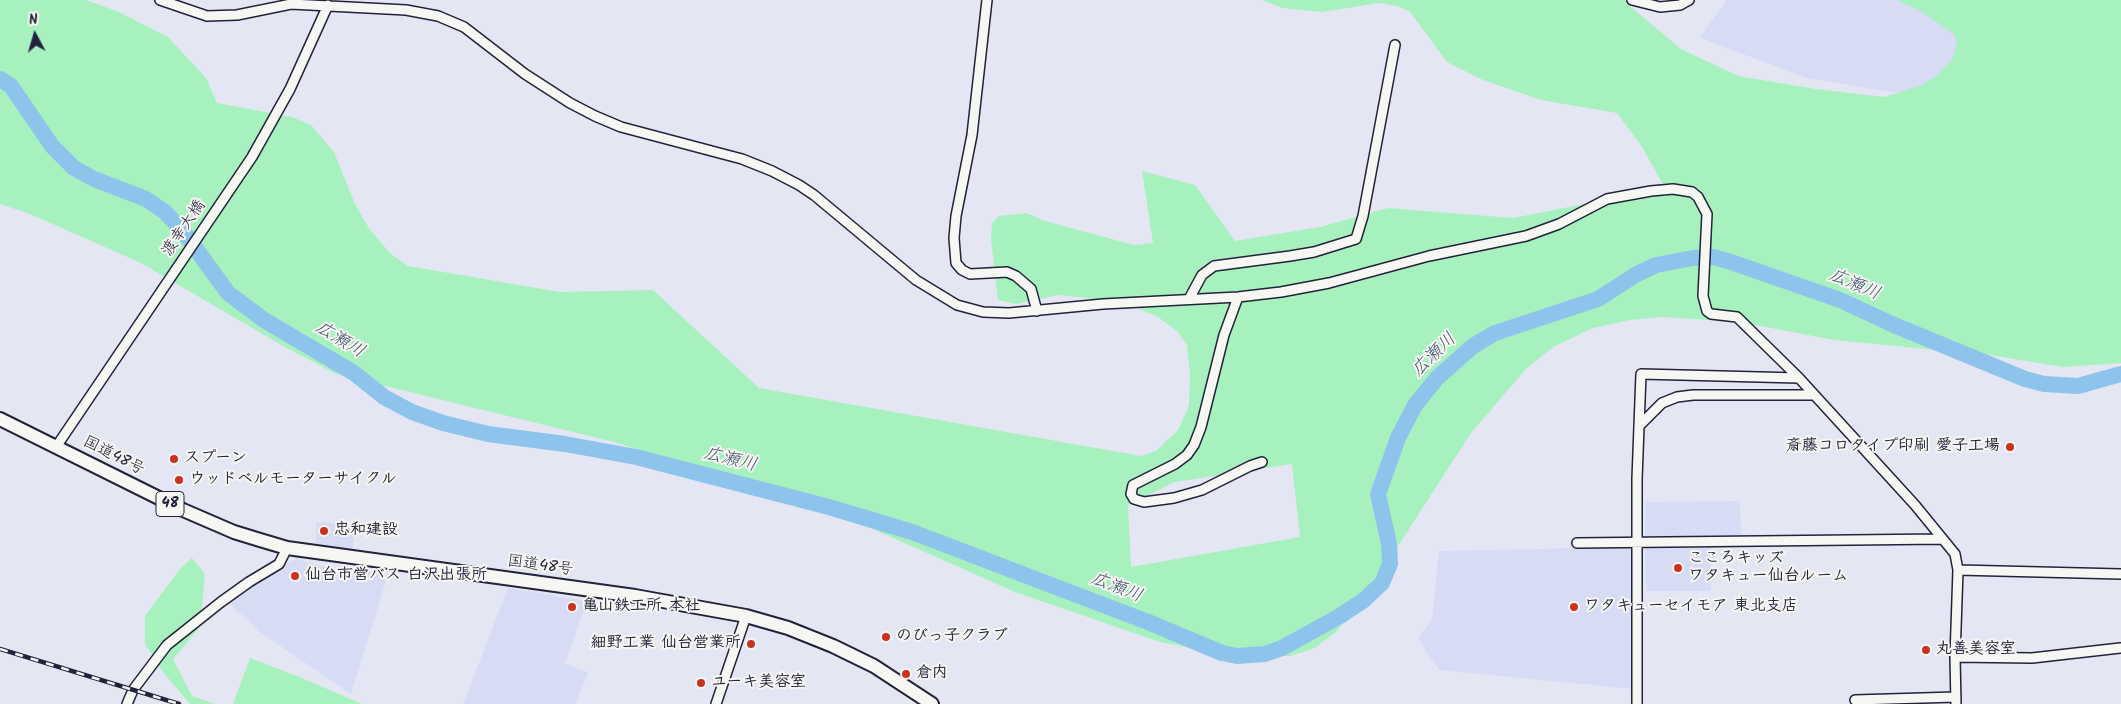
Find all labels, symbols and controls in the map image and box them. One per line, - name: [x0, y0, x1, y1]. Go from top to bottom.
- text: N: [28, 9, 39, 31]
- north arrow: [10, 10, 60, 60]
- street label: 渡幸大橋: [159, 197, 211, 261]
- water label: 広瀬川: [1825, 266, 1883, 306]
- water label: 広瀬川: [310, 318, 368, 364]
- water label: 広瀬川: [1408, 329, 1462, 383]
- street label: 国道48号: [79, 433, 147, 481]
- place label: 斎藤コロタイプ印刷 愛子工場: [1786, 437, 2000, 457]
- marker: 斎藤コロタイプ印刷 愛子工場: [2004, 441, 2016, 453]
- water label: 広瀬川: [701, 444, 759, 478]
- place label: スプーン: [184, 449, 247, 469]
- marker: スプーン: [168, 453, 180, 465]
- place label: ウッドベルモーターサイクル: [189, 470, 397, 490]
- marker: ウッドベルモーターサイクル: [173, 474, 185, 486]
- road number: 48: [156, 492, 184, 516]
- place label: 忠和建設: [334, 521, 398, 541]
- marker: 忠和建設: [318, 525, 330, 537]
- place label: こころキッズ ワタキュー仙台ルーム: [1688, 549, 1848, 587]
- street label: 国道48号: [506, 553, 574, 581]
- marker: こころキッズ ワタキュー仙台ルーム: [1672, 562, 1684, 574]
- place label: 仙台市営バス 白沢出張所: [305, 566, 487, 586]
- water label: 広瀬川: [1087, 569, 1145, 609]
- marker: 仙台市営バス 白沢出張所: [289, 570, 301, 582]
- place label: 亀山鉄工所 本社: [582, 597, 700, 617]
- place label: ワタキューセイモア 東北支店: [1584, 597, 1798, 617]
- marker: 亀山鉄工所 本社: [566, 601, 578, 613]
- marker: ワタキューセイモア 東北支店: [1568, 601, 1580, 613]
- place label: のびっ子クラブ: [896, 627, 1008, 647]
- marker: のびっ子クラブ: [880, 631, 892, 643]
- place label: 細野工業 仙台営業所: [591, 634, 741, 654]
- marker: 細野工業 仙台営業所: [745, 638, 757, 650]
- place label: 丸善美容室: [1936, 640, 2016, 660]
- marker: 丸善美容室: [1920, 644, 1932, 656]
- place label: 倉内: [916, 664, 948, 684]
- marker: 倉内: [900, 668, 912, 680]
- place label: ユーキ美容室: [711, 673, 806, 693]
- marker: ユーキ美容室: [695, 677, 707, 689]

